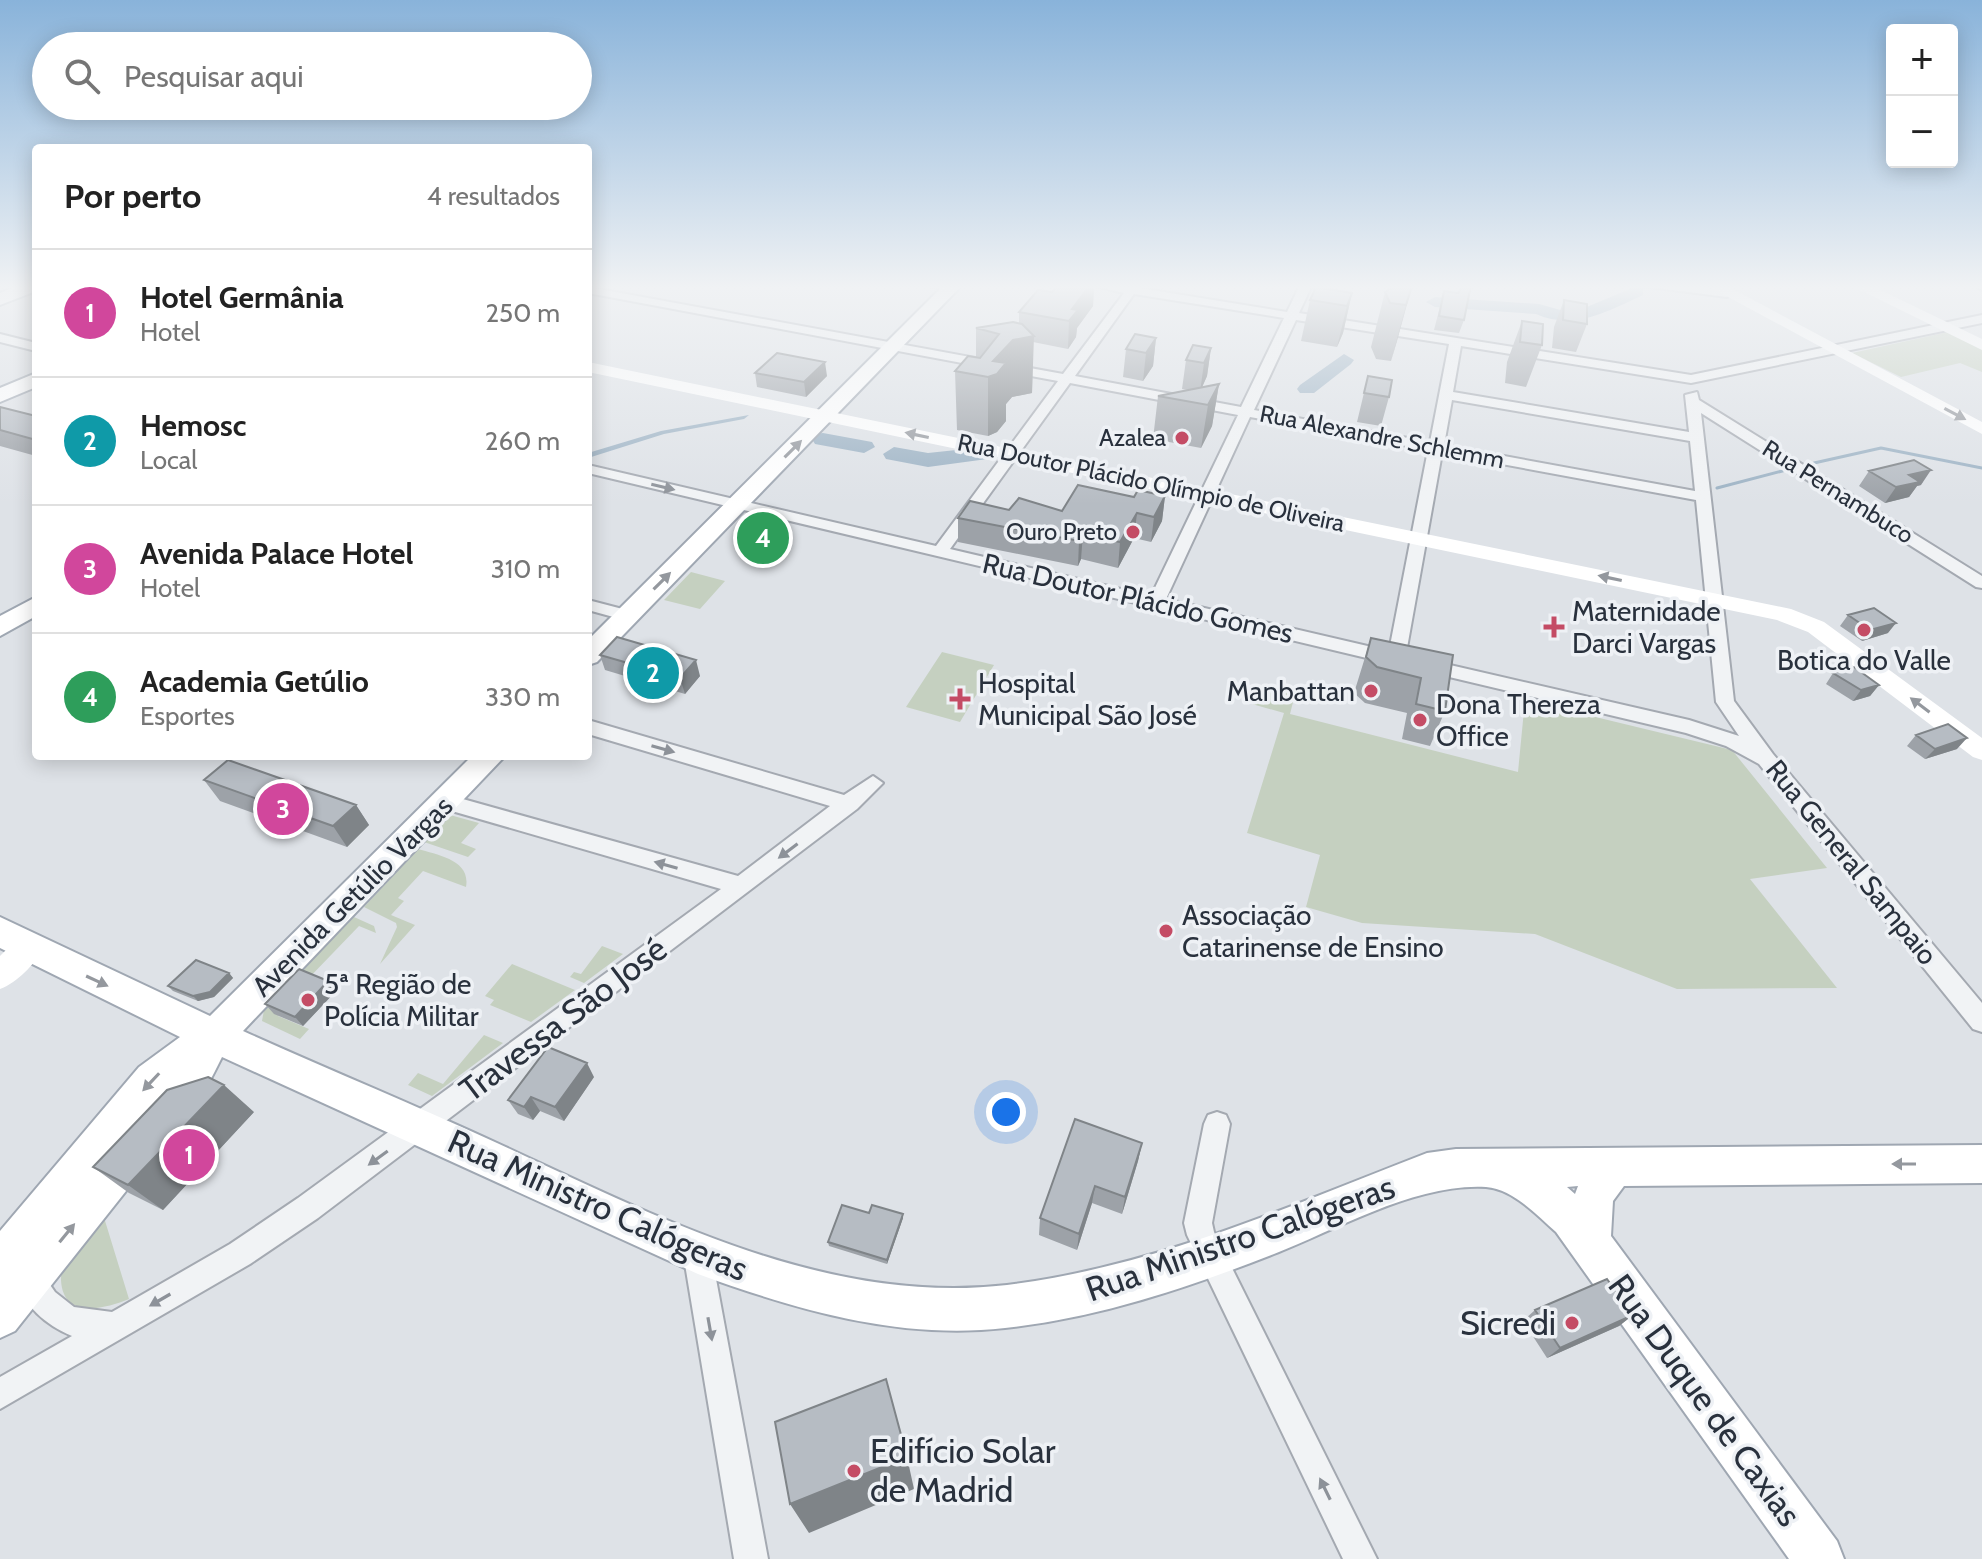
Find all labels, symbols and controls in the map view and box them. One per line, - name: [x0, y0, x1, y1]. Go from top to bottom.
- map controls: [1886, 24, 1958, 168]
- button: +: [1886, 24, 1958, 96]
- search box: [32, 32, 592, 120]
- icon: search: [60, 54, 104, 98]
- text: Pesquisar aqui: [124, 58, 304, 95]
- button: −: [1886, 96, 1958, 168]
- text: Por perto: [64, 175, 201, 217]
- text: 4 resultados: [427, 180, 560, 212]
- text: Hotel Germânia: [140, 279, 344, 316]
- text: 1: [85, 297, 95, 329]
- text: 250 m: [486, 297, 560, 329]
- text: Hotel: [140, 316, 200, 348]
- street label: Rua Alexandre Schlemm: [1257, 399, 1507, 474]
- text: Hemosc: [140, 407, 246, 444]
- one-way arrow: [1943, 408, 1966, 421]
- place label: Azalea: [1099, 423, 1166, 452]
- text: 2: [83, 425, 97, 457]
- text: 260 m: [485, 425, 560, 457]
- street label: Rua Doutor Plácido Olímpio de Oliveira: [955, 427, 1348, 538]
- one-way arrow: [904, 428, 929, 441]
- marker: Azalea: [1173, 429, 1191, 447]
- street label: Rua Pernambuco: [1757, 433, 1919, 550]
- one-way arrow: [783, 440, 802, 459]
- text: Local: [140, 444, 198, 476]
- one-way arrow: [651, 481, 676, 493]
- pin: 4: [737, 508, 789, 568]
- place label: Ouro Preto: [1006, 517, 1117, 546]
- marker: Ouro Preto: [1124, 523, 1142, 541]
- text: Avenida Palace Hotel: [140, 535, 413, 572]
- street label: Rua Doutor Plácido Gomes: [980, 546, 1296, 650]
- text: 3: [83, 553, 97, 585]
- text: 310 m: [491, 553, 560, 585]
- one-way arrow: [1597, 571, 1622, 583]
- text: Hotel: [140, 572, 200, 604]
- one-way arrow: [653, 572, 671, 591]
- place label: Maternidade Darci Vargas: [1572, 594, 1721, 660]
- marker: Maternidade Darci Vargas: [1543, 616, 1565, 638]
- marker: Botica do Valle: [1855, 621, 1873, 639]
- pin: 2: [627, 643, 679, 703]
- place label: Botica do Valle: [1777, 643, 1951, 677]
- text: Academia Getúlio: [140, 663, 369, 700]
- place label: Hospital Municipal São José: [978, 666, 1197, 732]
- place label: Manbattan: [1227, 674, 1355, 708]
- text: 4: [82, 681, 98, 713]
- text: 330 m: [485, 681, 560, 713]
- marker: Manbattan: [1362, 682, 1380, 700]
- place label: Dona Thereza Office: [1436, 687, 1601, 753]
- marker: Hospital Municipal São José: [949, 688, 971, 710]
- one-way arrow: [1909, 697, 1930, 713]
- text: Esportes: [140, 700, 235, 732]
- marker: Dona Thereza Office: [1411, 711, 1429, 729]
- one-way arrow: [651, 743, 675, 756]
- street label: Rua General Sampaio: [1759, 753, 1945, 971]
- pin: 3: [257, 779, 309, 839]
- street label: Avenida Getúlio Vargas: [245, 789, 459, 1003]
- one-way arrow: [778, 843, 798, 859]
- one-way arrow: [654, 858, 678, 871]
- place label: Associação Catarinense de Ensino: [1182, 898, 1444, 964]
- marker: Associação Catarinense de Ensino: [1157, 922, 1175, 940]
- street label: Travessa São José: [451, 928, 675, 1110]
- place label: 5ª Região de Polícia Militar: [324, 967, 479, 1033]
- one-way arrow: [85, 974, 109, 988]
- marker: 5ª Região de Polícia Militar: [299, 991, 317, 1009]
- one-way arrow: [143, 1072, 161, 1091]
- your location: [986, 1092, 1026, 1132]
- street label: Rua Ministro Calógeras: [442, 1120, 754, 1290]
- pin: 1: [163, 1125, 215, 1185]
- one-way arrow: [367, 1149, 388, 1165]
- one-way arrow: [1891, 1158, 1916, 1170]
- street label: Rua Ministro Calógeras: [1080, 1165, 1400, 1311]
- one-way arrow: [58, 1223, 75, 1243]
- street label: Rua Duque de Caxias: [1600, 1266, 1810, 1534]
- one-way arrow: [149, 1293, 171, 1307]
- place label: Sicredi: [1460, 1302, 1556, 1344]
- marker: Sicredi: [1563, 1314, 1581, 1332]
- one-way arrow: [705, 1317, 717, 1342]
- place label: Edifício Solar de Madrid: [870, 1430, 1056, 1511]
- marker: Edifício Solar de Madrid: [845, 1462, 863, 1480]
- one-way arrow: [1318, 1477, 1332, 1501]

